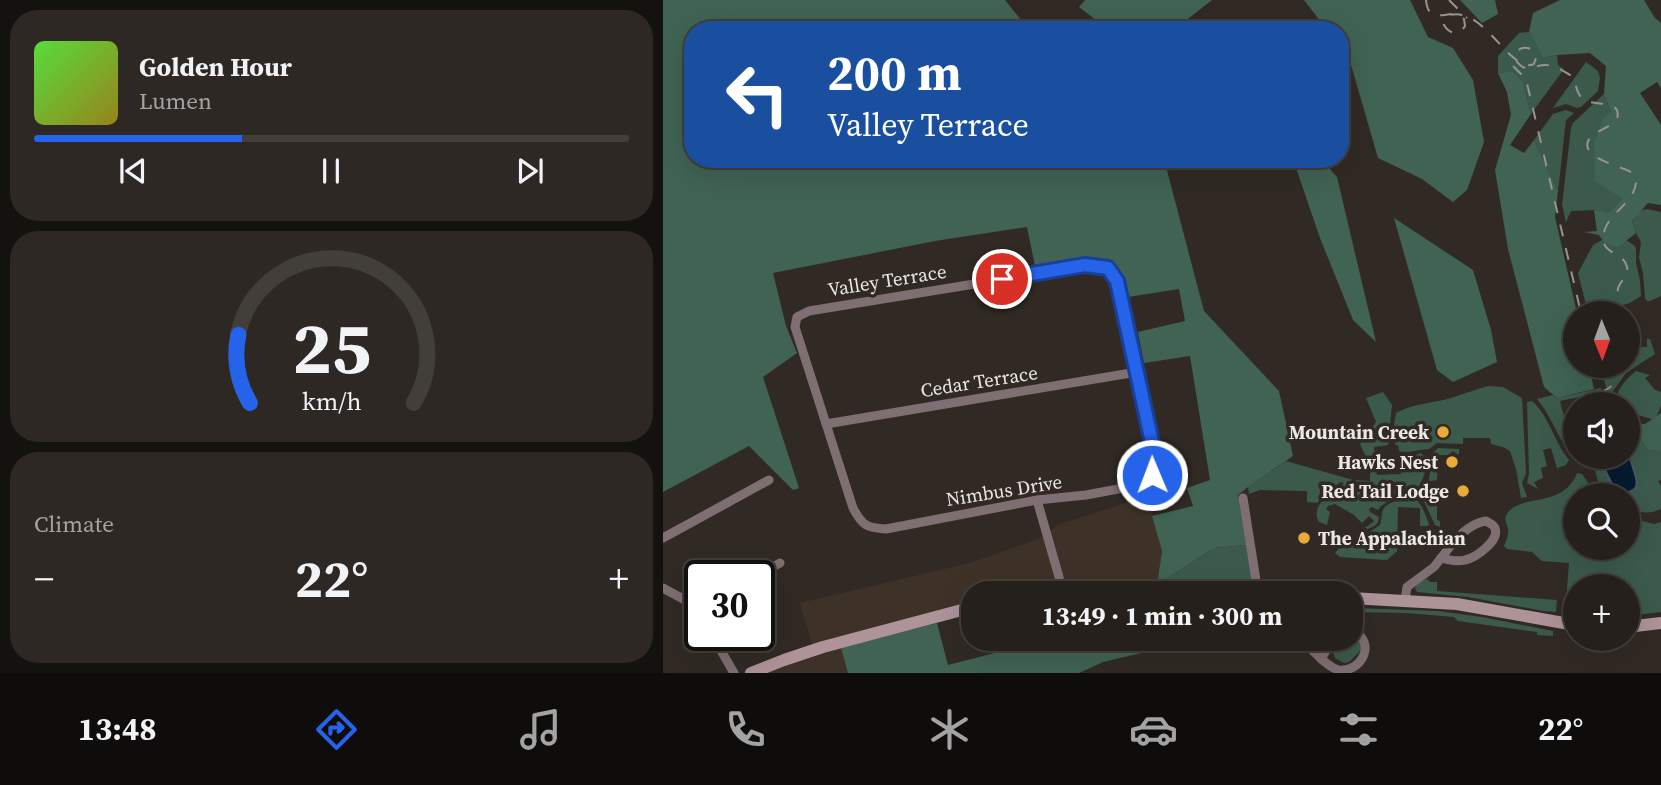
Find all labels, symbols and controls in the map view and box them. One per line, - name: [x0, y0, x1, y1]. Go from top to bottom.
- text: 200 m: [827, 39, 962, 106]
- text: Golden Hour: [139, 49, 292, 85]
- icon: left: [712, 49, 803, 140]
- text: Lumen: [139, 85, 212, 117]
- text: Valley Terrace: [827, 103, 1029, 147]
- icon: previous: [114, 152, 152, 190]
- icon: pause: [312, 152, 350, 190]
- icon: next: [511, 152, 549, 190]
- pin: [972, 249, 1032, 309]
- street label: Valley Terrace: [826, 258, 948, 302]
- icon: arrive: [983, 260, 1021, 298]
- text: 25: [292, 298, 371, 397]
- north arrow: [1563, 301, 1639, 378]
- map controls: [1563, 301, 1640, 651]
- street label: Cedar Terrace: [919, 359, 1039, 403]
- text: km/h: [302, 383, 361, 417]
- button: sound: [1563, 392, 1640, 469]
- place label: Mountain Creek: [1289, 419, 1430, 445]
- marker: Mountain Creek: [1435, 424, 1451, 440]
- position arrow: [1115, 438, 1189, 512]
- place label: Hawks Nest: [1337, 449, 1438, 475]
- marker: Hawks Nest: [1444, 454, 1460, 470]
- street label: Nimbus Drive: [944, 468, 1064, 512]
- place label: Red Tail Lodge: [1321, 478, 1449, 504]
- marker: Red Tail Lodge: [1455, 483, 1471, 499]
- button: search: [1563, 483, 1640, 560]
- text: Climate: [34, 508, 114, 540]
- place label: The Appalachian: [1318, 525, 1466, 551]
- marker: The Appalachian: [1296, 530, 1312, 546]
- text: 22°: [295, 543, 368, 614]
- text: −: [34, 553, 54, 605]
- text: +: [609, 553, 629, 605]
- speed limit sign: 30: [684, 560, 775, 651]
- button: +: [1563, 574, 1640, 651]
- text: 13:49 · 1 min · 300 m: [1042, 598, 1282, 634]
- icon: directions: [312, 705, 361, 754]
- icon: music: [516, 705, 565, 754]
- icon: phone: [721, 705, 770, 754]
- icon: climate: [925, 705, 974, 754]
- icon: car: [1129, 705, 1178, 754]
- icon: filters: [1334, 705, 1383, 754]
- text: 13:48: [78, 707, 157, 751]
- text: 22°: [1538, 707, 1583, 751]

